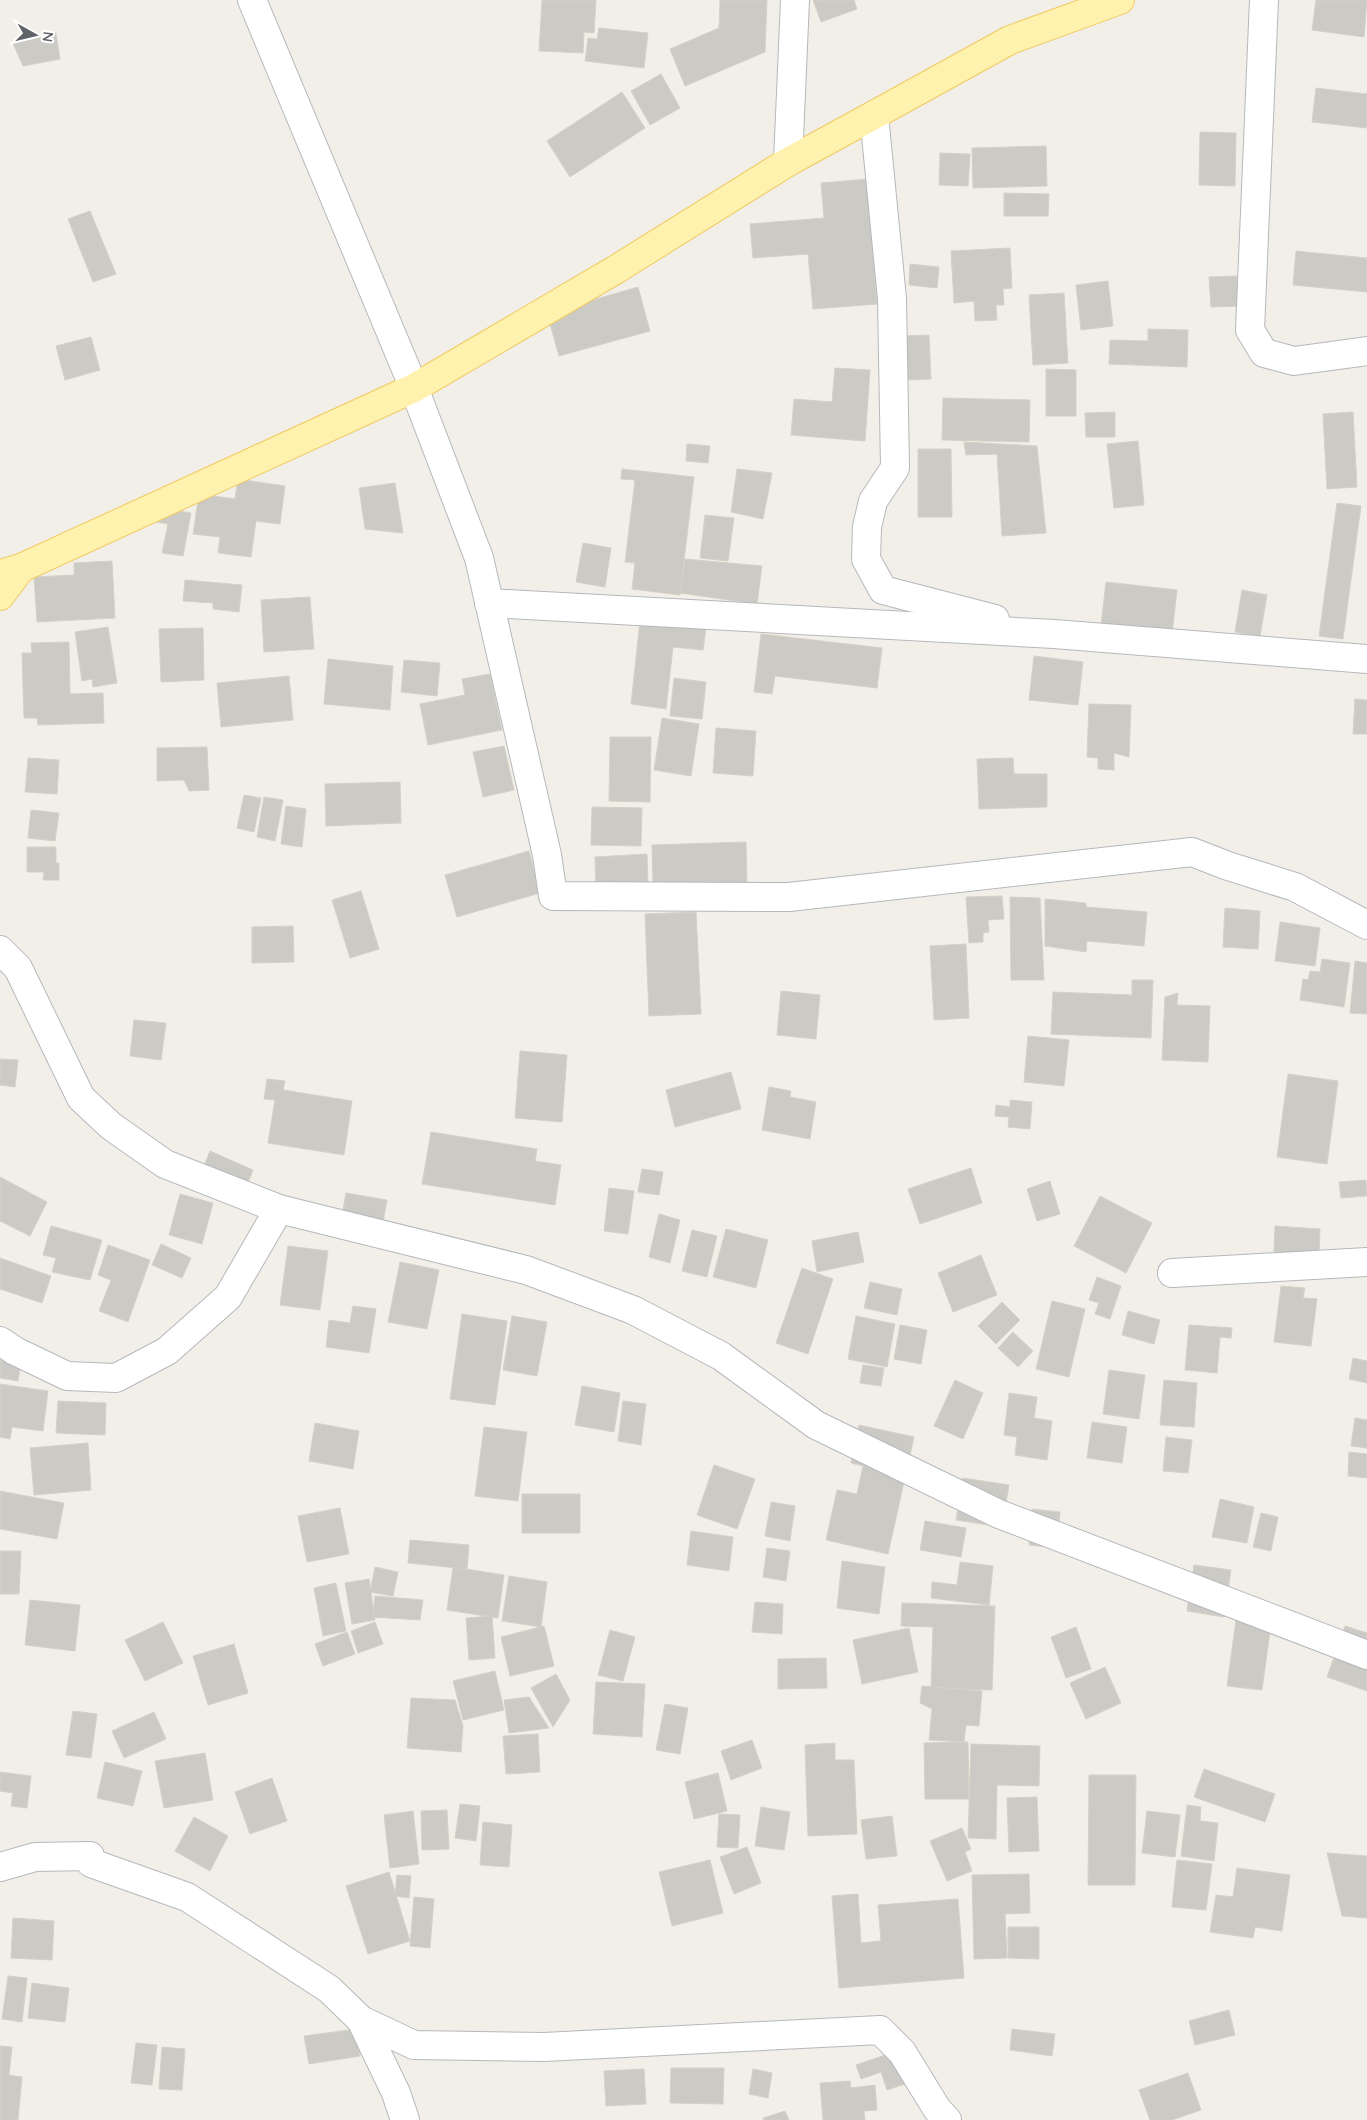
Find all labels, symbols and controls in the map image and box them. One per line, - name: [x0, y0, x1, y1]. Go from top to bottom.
- north arrow: [10, 10, 60, 60]
- text: N: [38, 30, 58, 43]

